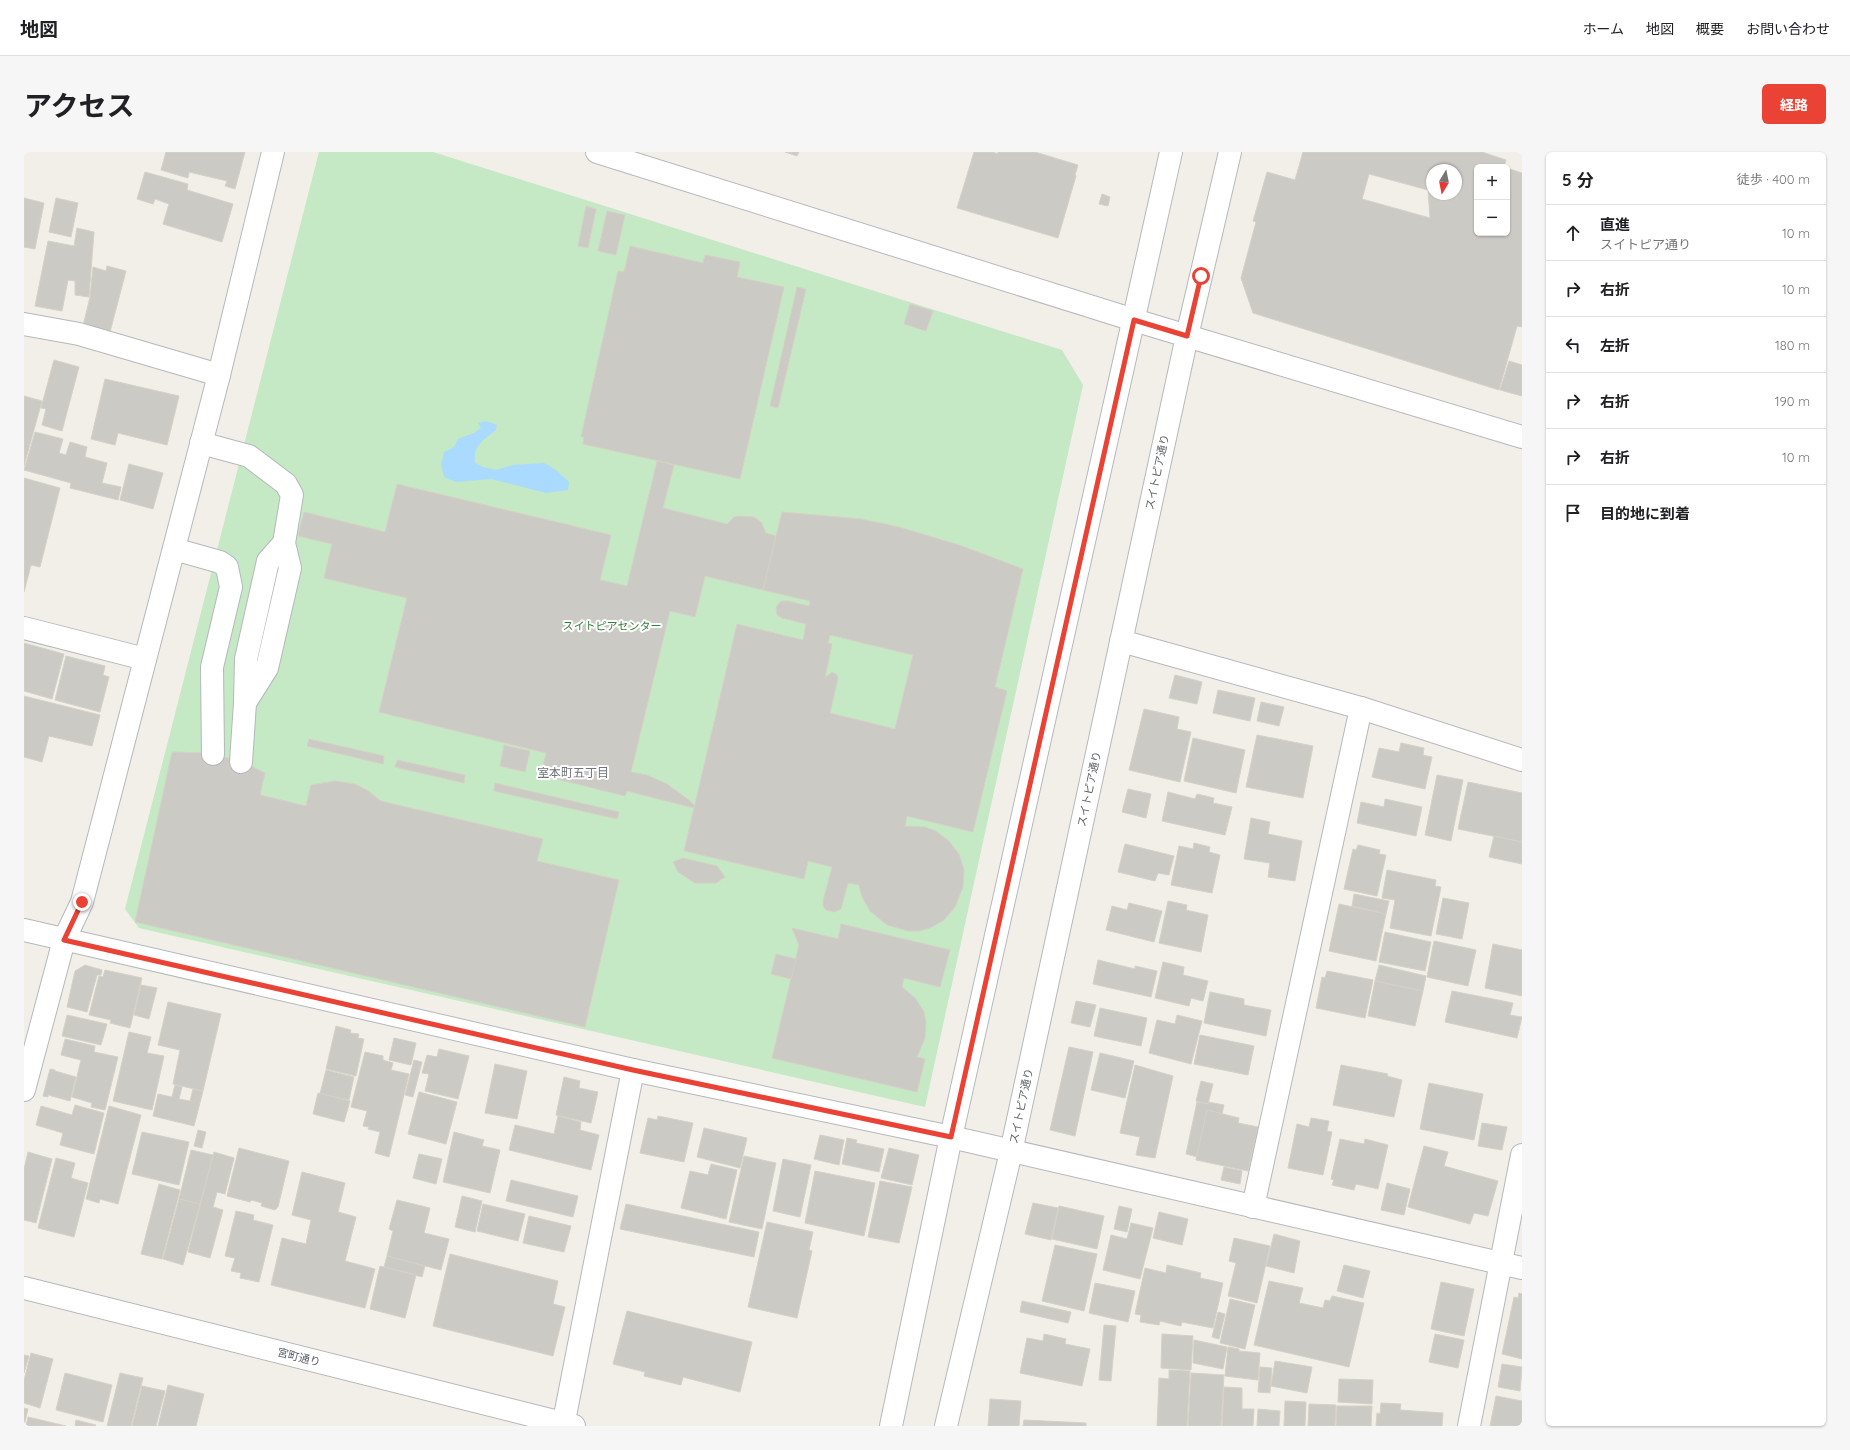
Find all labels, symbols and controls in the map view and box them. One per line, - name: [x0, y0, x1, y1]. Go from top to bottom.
- text: 地図: [20, 17, 58, 41]
- text: ホーム: [1582, 20, 1624, 38]
- text: 地図: [1646, 20, 1674, 38]
- text: 概要: [1696, 20, 1724, 38]
- text: お問い合わせ: [1746, 20, 1830, 38]
- button: 経路: [1762, 84, 1826, 124]
- text: アクセス: [24, 88, 135, 123]
- north arrow: [1426, 164, 1462, 200]
- map controls: [1474, 164, 1510, 236]
- button: +: [1474, 164, 1510, 200]
- text: 5 分: [1562, 169, 1594, 190]
- text: 徒歩 · 400 m: [1737, 171, 1810, 187]
- button: −: [1474, 200, 1510, 236]
- text: 直進: [1600, 215, 1630, 234]
- icon: ahead: [1562, 222, 1584, 244]
- text: 10 m: [1782, 225, 1810, 241]
- text: スイトピア通り: [1600, 236, 1691, 252]
- route start: [1192, 267, 1210, 285]
- icon: right: [1562, 278, 1584, 300]
- text: 右折: [1600, 280, 1630, 299]
- text: 10 m: [1782, 281, 1810, 297]
- icon: left: [1562, 334, 1584, 356]
- text: 左折: [1600, 336, 1630, 355]
- text: 180 m: [1775, 337, 1810, 353]
- icon: right: [1562, 390, 1584, 412]
- text: 右折: [1600, 392, 1630, 411]
- text: 190 m: [1775, 393, 1810, 409]
- street label: スイトピア通り: [1142, 433, 1172, 511]
- icon: right: [1562, 446, 1584, 468]
- text: 右折: [1600, 448, 1630, 467]
- text: 10 m: [1782, 449, 1810, 465]
- icon: arrive: [1562, 502, 1584, 524]
- text: 目的地に到着: [1600, 504, 1690, 523]
- park label: スイトピアセンター: [563, 619, 661, 633]
- street label: スイトピア通り: [1074, 750, 1104, 828]
- district label: 室本町五丁目: [537, 765, 609, 780]
- route end: [73, 893, 91, 911]
- street label: スイトピア通り: [1006, 1067, 1036, 1145]
- street label: 宮町通り: [276, 1345, 322, 1369]

